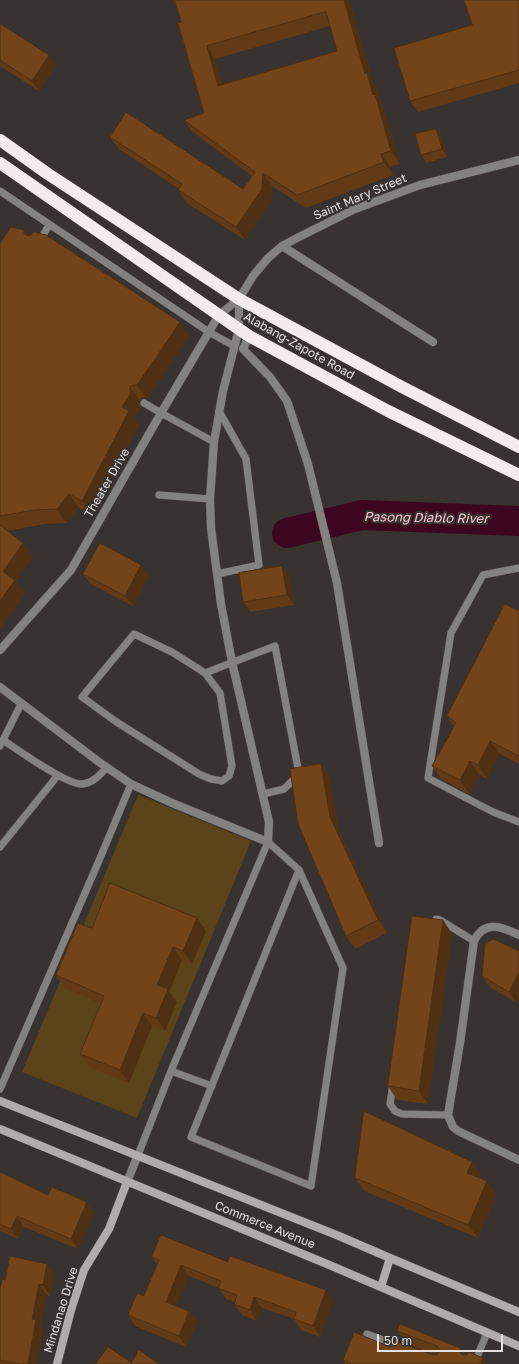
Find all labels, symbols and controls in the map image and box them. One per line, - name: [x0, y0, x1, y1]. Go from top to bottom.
- street label: Saint Mary Street: [311, 171, 409, 223]
- street label: Alabang-Zapote Road: [241, 309, 357, 383]
- street label: Theater Drive: [81, 446, 133, 520]
- water label: Pasong Diablo River: [364, 509, 488, 527]
- street label: Commerce Avenue: [213, 1198, 317, 1252]
- street label: Mindanao Drive: [41, 1265, 81, 1355]
- scale bar: [379, 1326, 505, 1352]
- text: 50 m: [384, 1333, 412, 1348]

